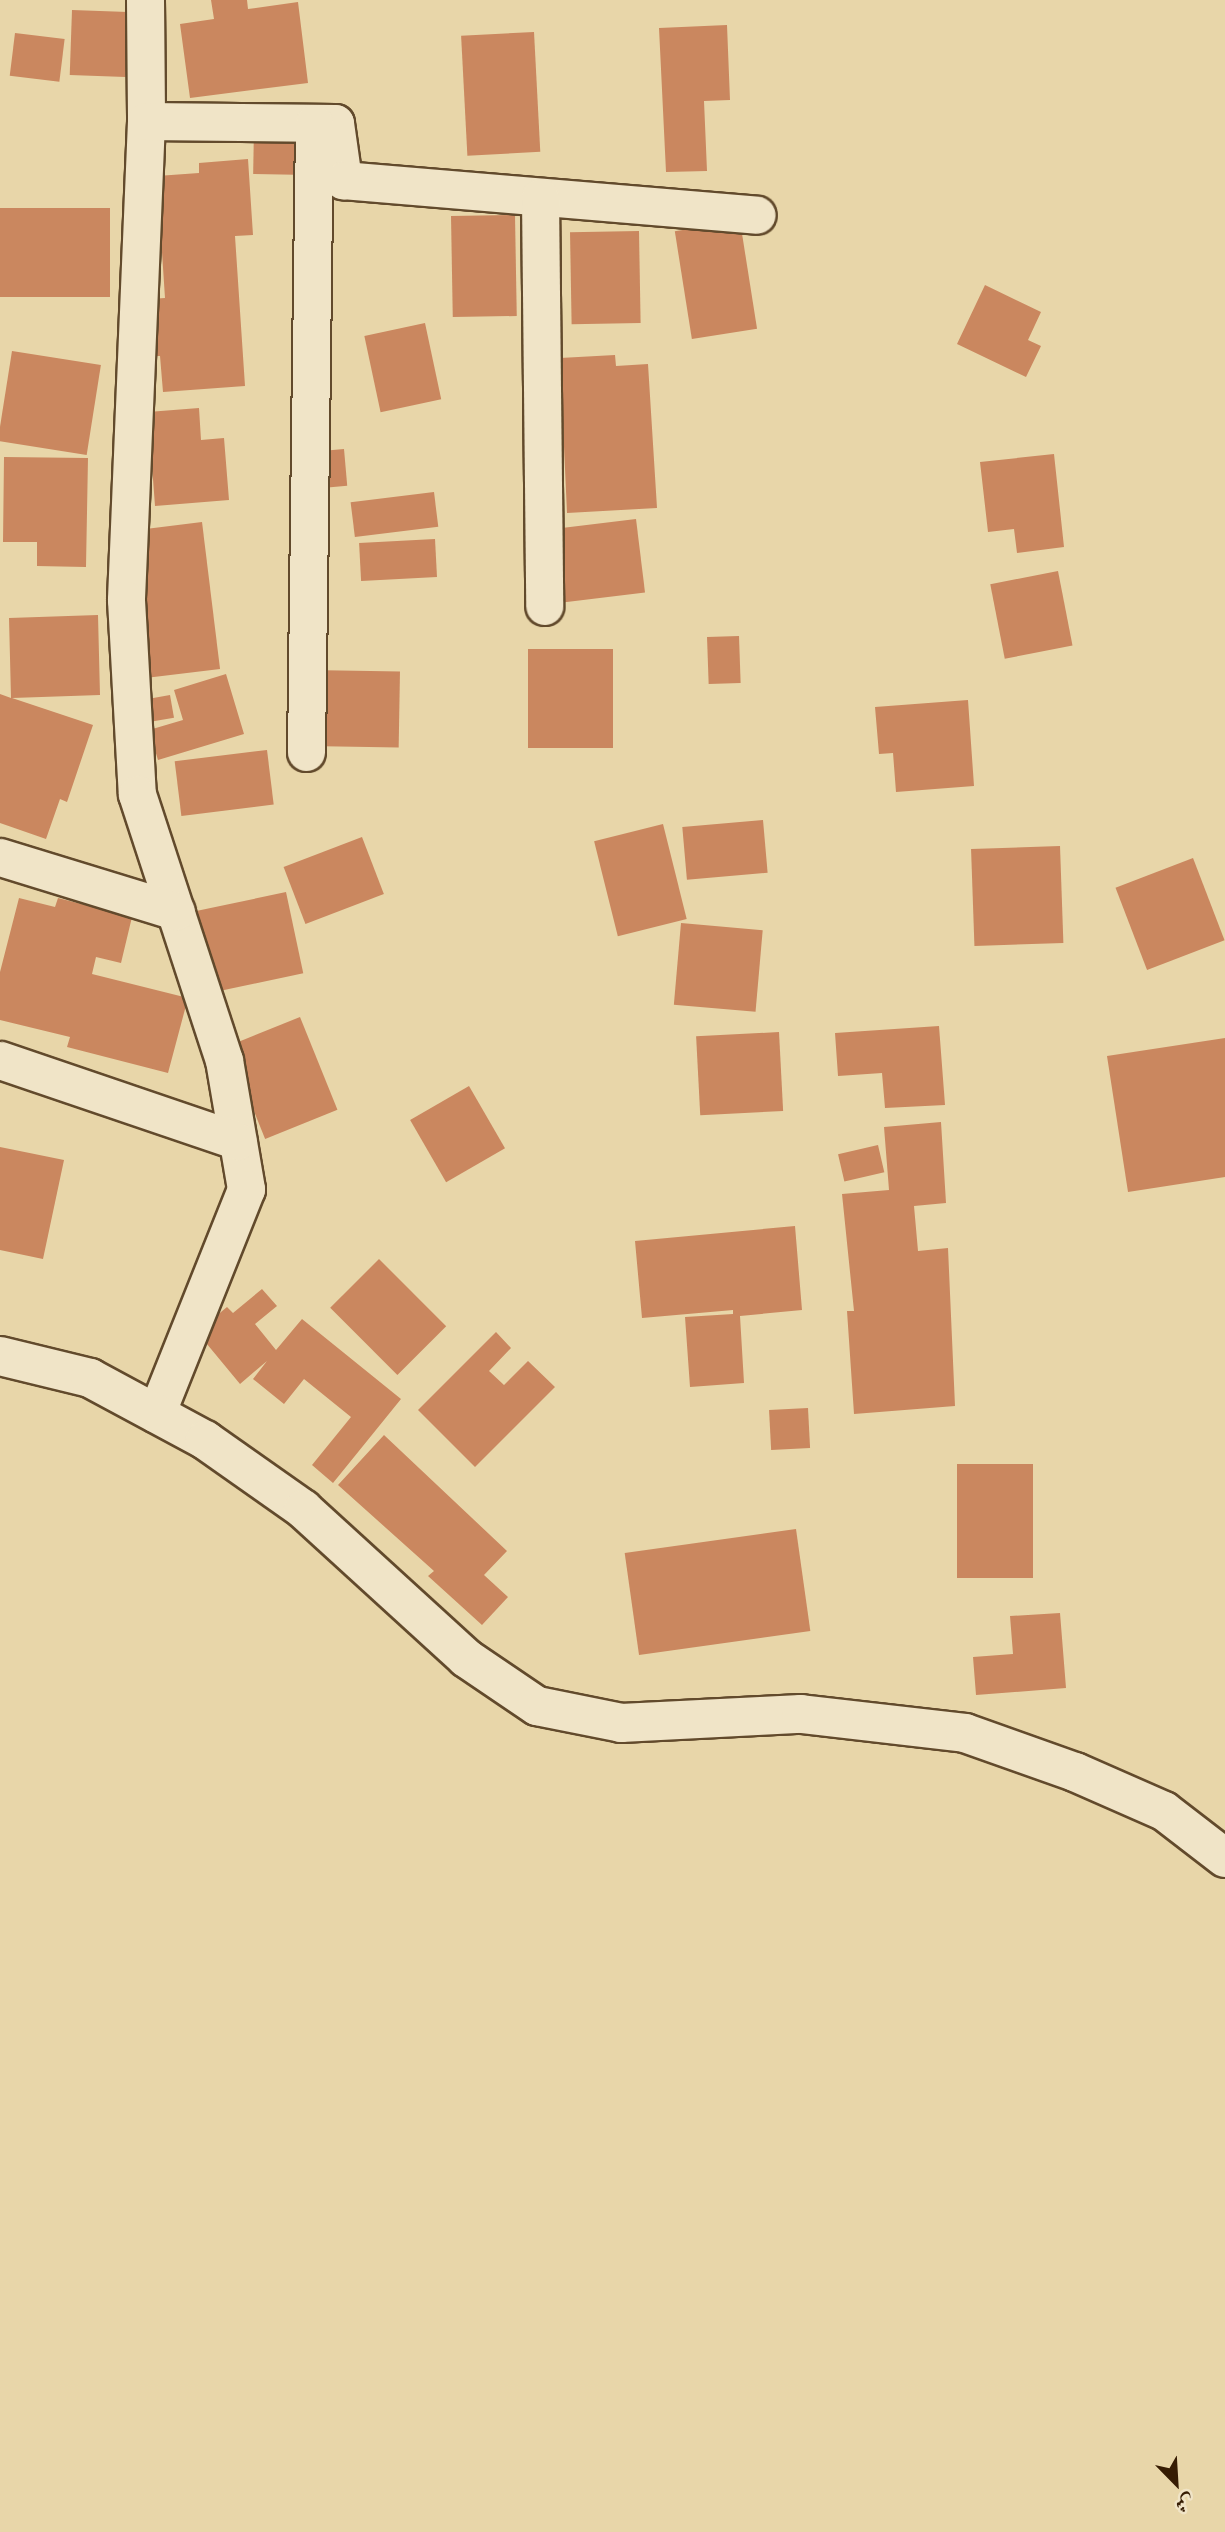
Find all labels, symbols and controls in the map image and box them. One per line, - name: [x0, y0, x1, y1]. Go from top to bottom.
- north arrow: [1141, 2448, 1211, 2518]
- text: ش: [1171, 2486, 1198, 2518]

